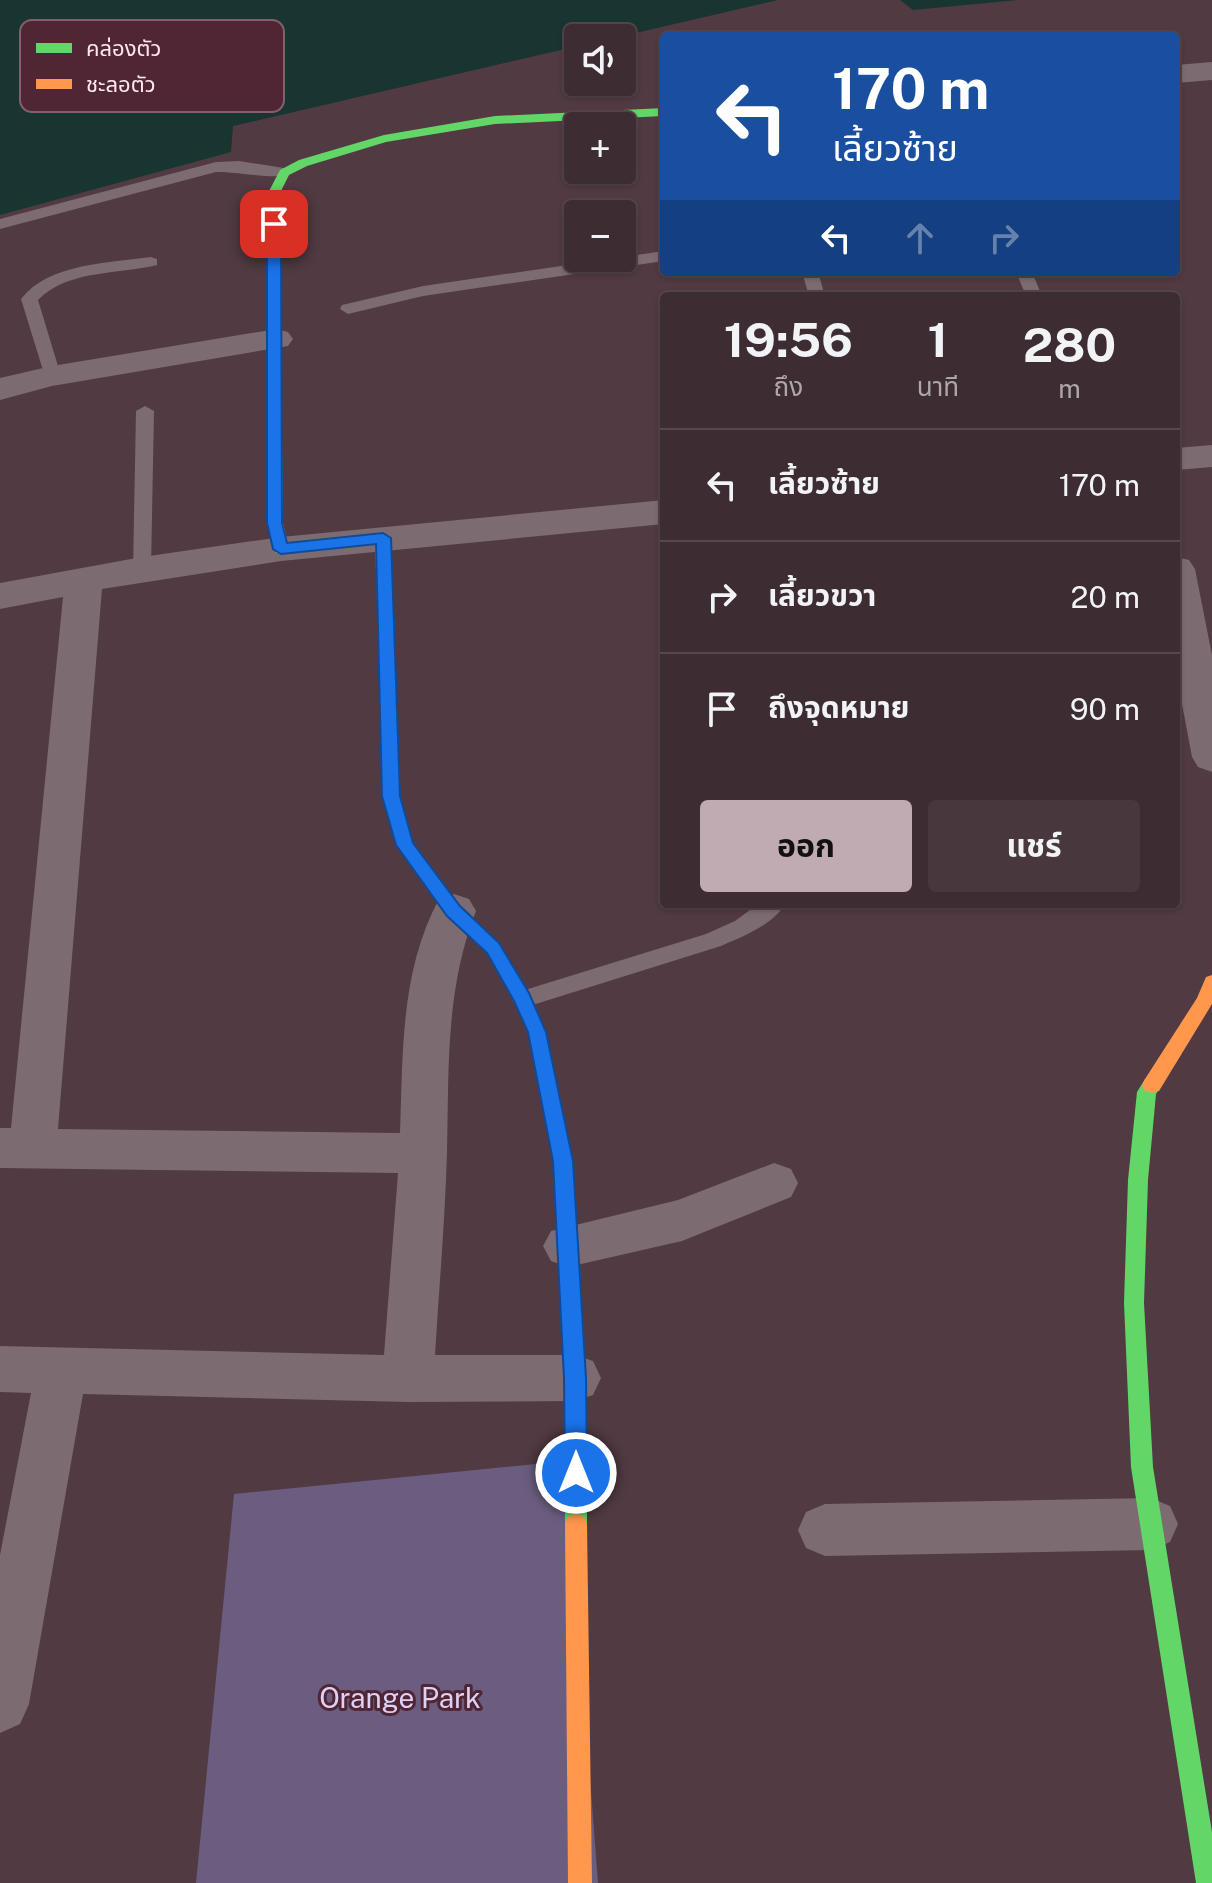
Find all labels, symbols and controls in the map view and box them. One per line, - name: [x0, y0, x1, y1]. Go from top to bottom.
- legend: [20, 20, 284, 112]
- map controls: [564, 24, 636, 272]
- button: sound: [564, 24, 636, 96]
- text: คล่องตัว: [86, 35, 161, 61]
- text: 170 m: [832, 56, 989, 122]
- icon: left: [700, 64, 804, 168]
- text: ชะลอตัว: [86, 71, 156, 97]
- button: +: [564, 112, 636, 184]
- text: เลี้ยวซ้าย: [832, 127, 958, 169]
- pin: [240, 190, 308, 258]
- button: −: [564, 200, 636, 272]
- icon: arrive: [252, 202, 296, 246]
- icon: left: [814, 216, 858, 260]
- icon: ahead: [898, 216, 942, 260]
- icon: right: [982, 216, 1026, 260]
- text: 19:56: [724, 311, 853, 368]
- text: 1: [928, 311, 948, 368]
- text: 280: [1023, 316, 1116, 373]
- text: ถึง: [774, 371, 803, 402]
- text: นาที: [917, 371, 959, 402]
- text: m: [1058, 373, 1081, 404]
- icon: left: [700, 463, 744, 507]
- text: เลี้ยวซ้าย: [768, 465, 880, 501]
- text: 170 m: [1059, 467, 1140, 503]
- icon: right: [700, 575, 744, 619]
- text: เลี้ยวขวา: [768, 577, 876, 613]
- text: 20 m: [1071, 579, 1140, 615]
- icon: arrive: [700, 687, 744, 731]
- text: ถึงจุดหมาย: [768, 689, 909, 725]
- text: 90 m: [1070, 691, 1140, 727]
- button: ออก: [700, 800, 912, 892]
- button: แชร์: [928, 800, 1140, 892]
- position arrow: [534, 1431, 618, 1515]
- park label: Orange Park: [319, 1681, 481, 1714]

